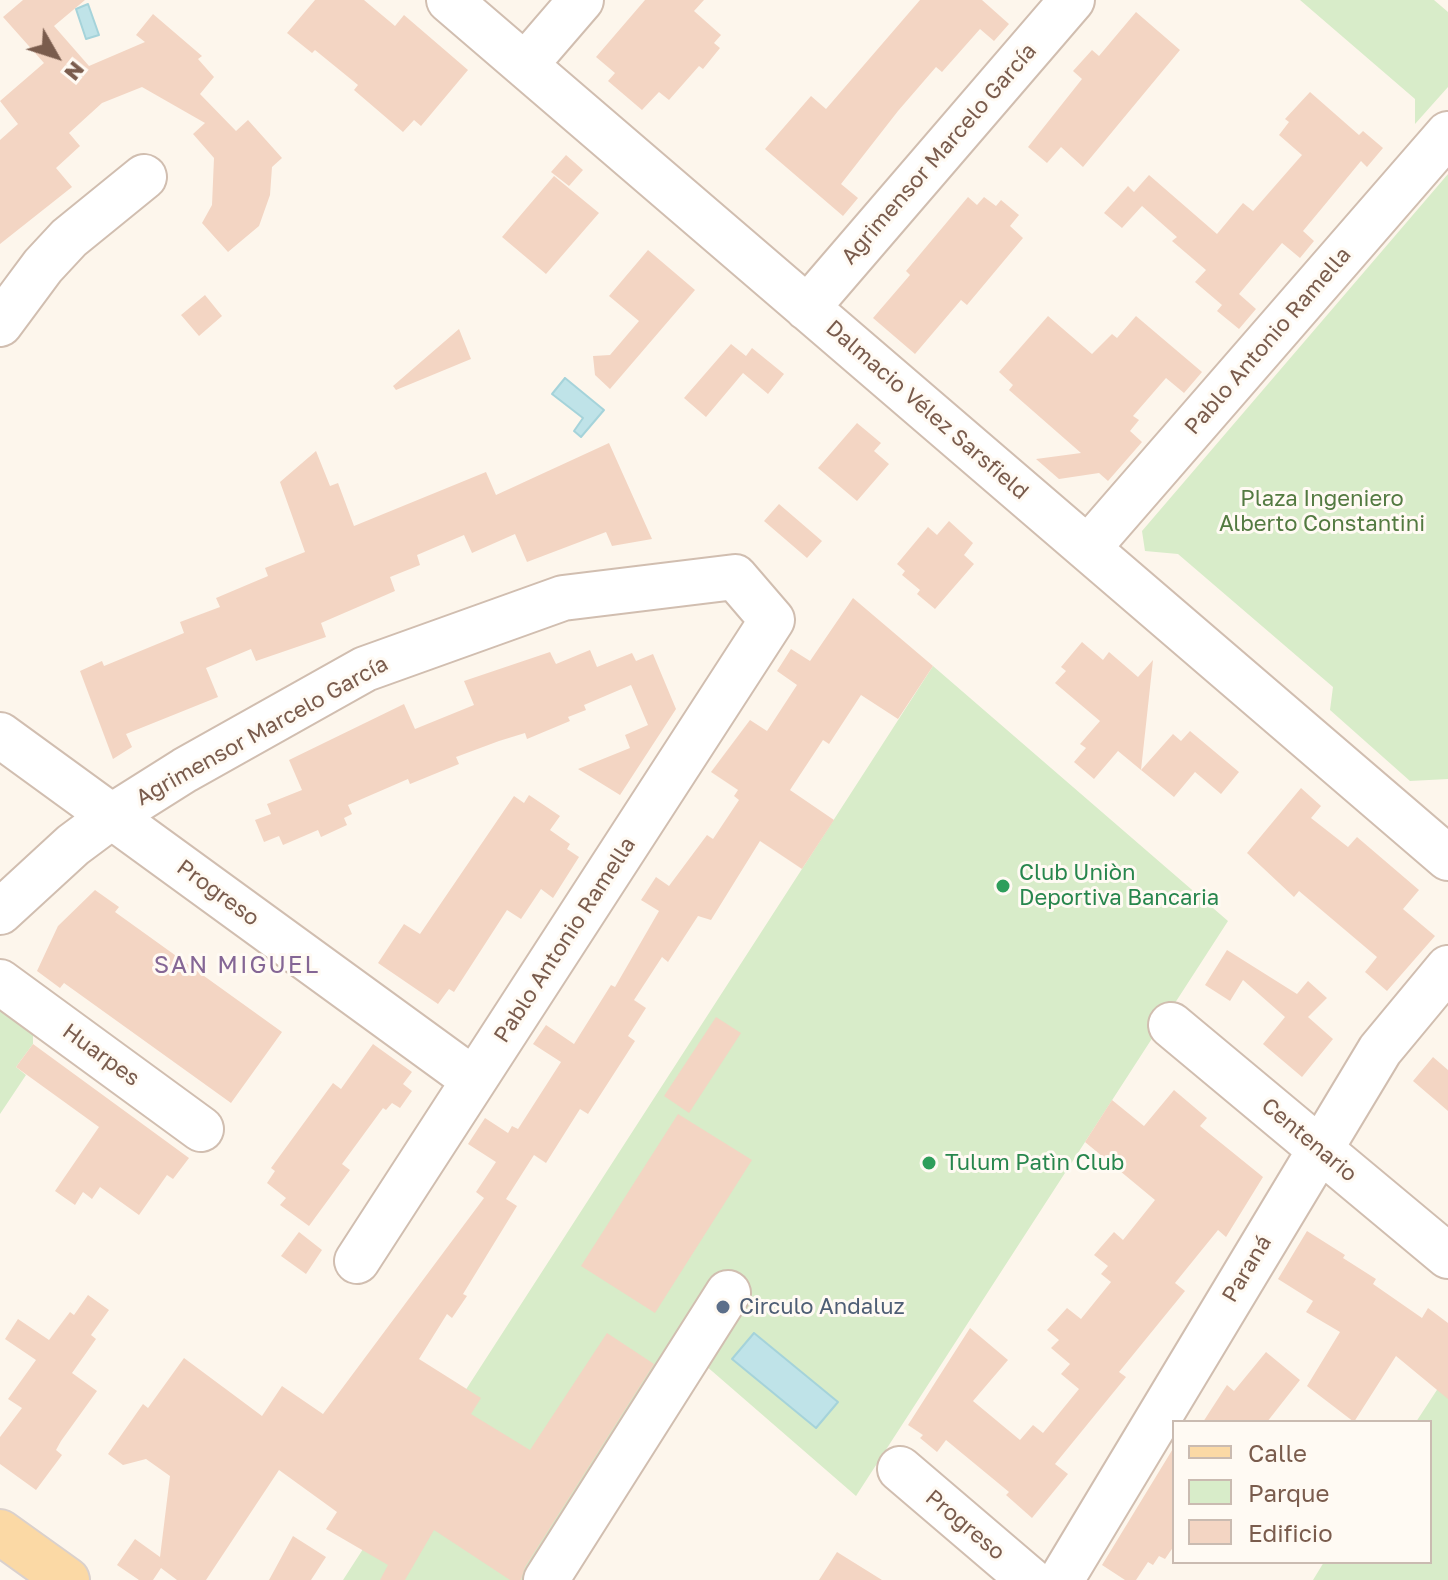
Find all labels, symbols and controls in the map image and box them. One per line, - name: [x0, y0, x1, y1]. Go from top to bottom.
- north arrow: [16, 16, 96, 96]
- street label: Agrimensor Marcelo García: [836, 38, 1042, 270]
- text: N: [59, 56, 91, 86]
- street label: Pablo Antonio Ramella: [1179, 242, 1357, 440]
- street label: Dalmacio Vélez Sarsfield: [820, 315, 1034, 505]
- park label: Plaza Ingeniero Alberto Constantini: [1219, 486, 1425, 538]
- street label: Agrimensor Marcelo García: [131, 651, 393, 811]
- street label: Pablo Antonio Ramella: [489, 832, 641, 1048]
- street label: Progreso: [172, 854, 264, 932]
- place label: Club Uniòn Deportiva Bancaria: [1019, 860, 1219, 912]
- marker: Club Uniòn Deportiva Bancaria: [994, 877, 1012, 895]
- district label: SAN MIGUEL: [154, 951, 320, 979]
- street label: Huarpes: [57, 1018, 145, 1092]
- street label: Centenario: [1256, 1093, 1362, 1187]
- place label: Tulum Patìn Club: [945, 1150, 1124, 1176]
- marker: Tulum Patìn Club: [920, 1154, 938, 1172]
- street label: Paraná: [1217, 1231, 1277, 1307]
- place label: Circulo Andaluz: [739, 1294, 905, 1320]
- marker: Circulo Andaluz: [714, 1298, 732, 1316]
- legend: [1172, 1420, 1432, 1564]
- text: Calle: [1248, 1438, 1307, 1467]
- text: Parque: [1248, 1478, 1329, 1507]
- street label: Progreso: [920, 1484, 1010, 1566]
- text: Edificio: [1248, 1518, 1333, 1547]

